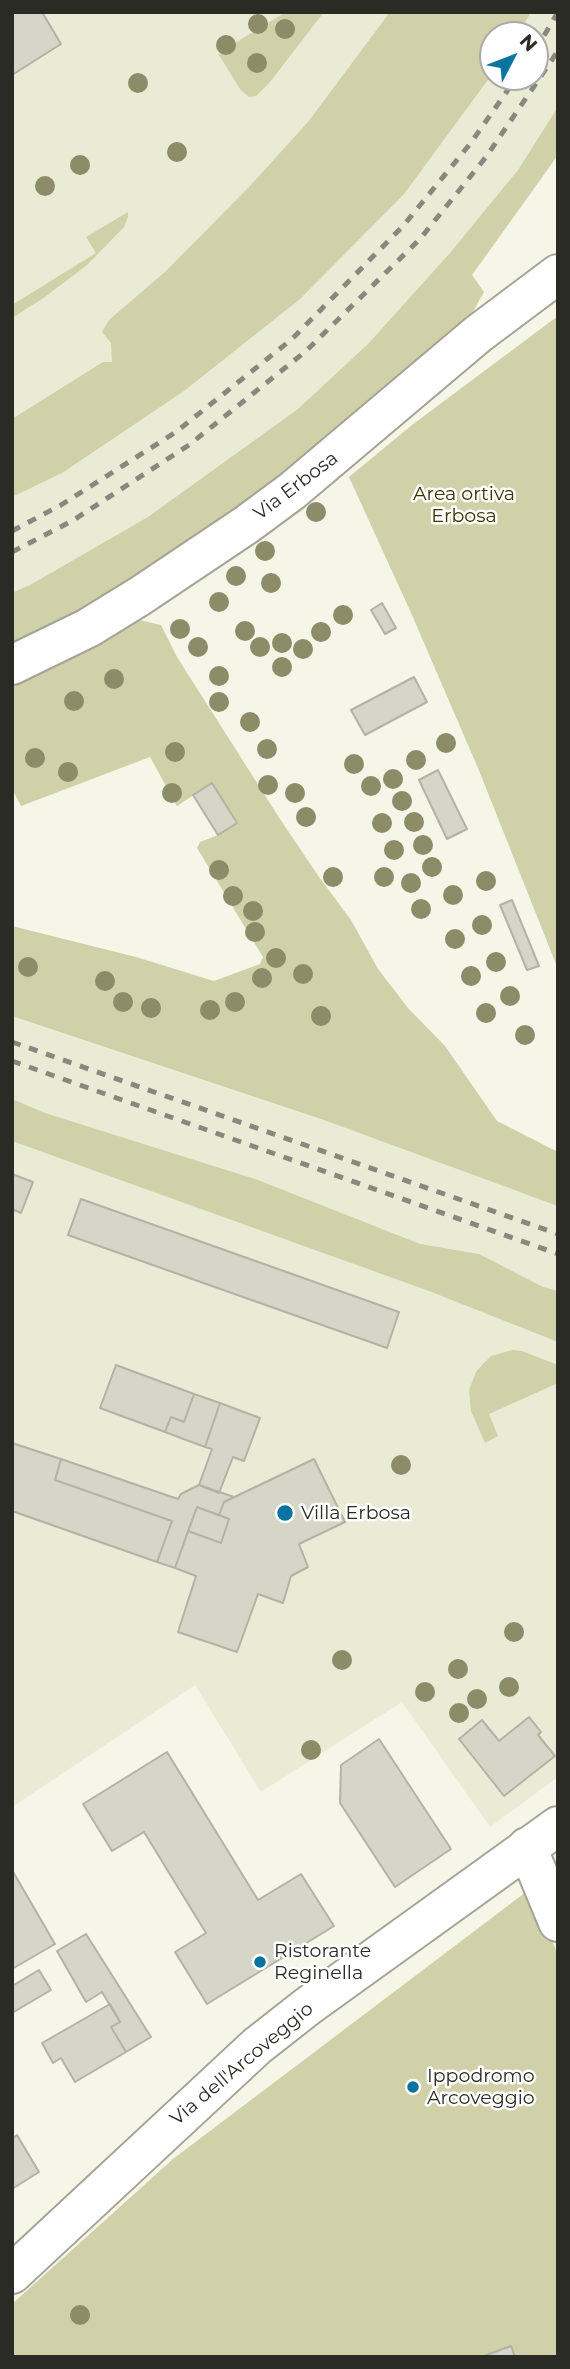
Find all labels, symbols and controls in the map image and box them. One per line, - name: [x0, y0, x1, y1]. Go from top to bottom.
- north arrow: [479, 21, 549, 91]
- text: N: [515, 30, 542, 56]
- street label: Via Erbosa: [249, 447, 343, 525]
- park label: Area ortiva Erbosa: [413, 483, 515, 527]
- place label: Villa Erbosa: [301, 1502, 411, 1524]
- marker: Villa Erbosa: [275, 1503, 295, 1523]
- place label: Ristorante Reginella: [274, 1940, 371, 1984]
- marker: Ristorante Reginella: [252, 1954, 268, 1970]
- street label: Via dell'Arcoveggio: [166, 1998, 318, 2130]
- place label: Ippodromo Arcoveggio: [427, 2065, 535, 2109]
- marker: Ippodromo Arcoveggio: [405, 2079, 421, 2095]

